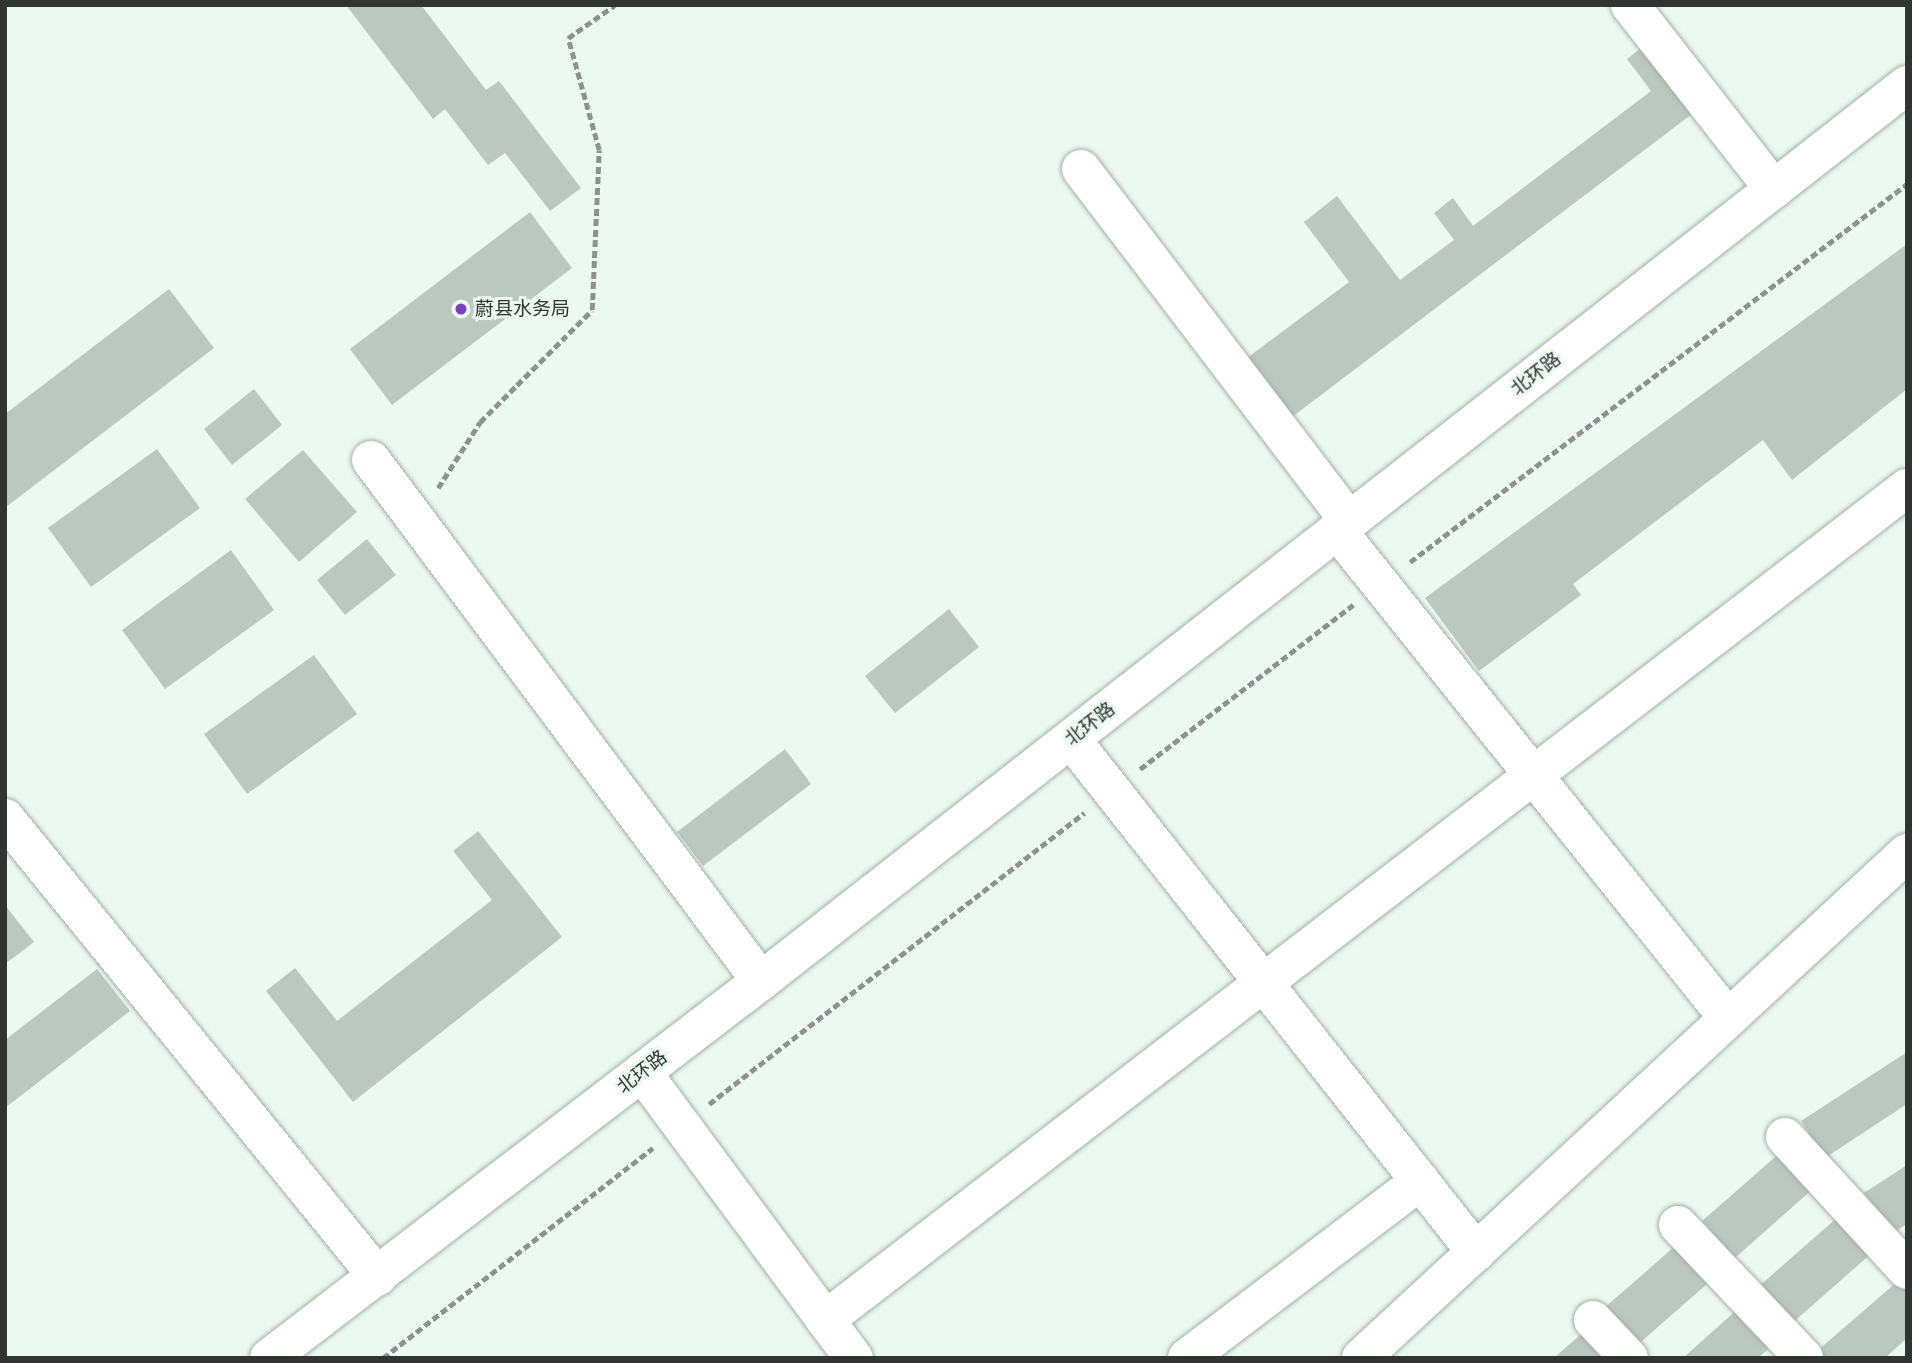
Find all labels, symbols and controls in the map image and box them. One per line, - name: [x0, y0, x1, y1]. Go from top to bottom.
- place label: 蔚县水务局: [475, 298, 570, 320]
- marker: 蔚县水务局: [453, 301, 469, 317]
- street label: 北环路: [1507, 347, 1565, 401]
- street label: 北环路: [1061, 697, 1119, 751]
- street label: 北环路: [613, 1045, 671, 1099]

